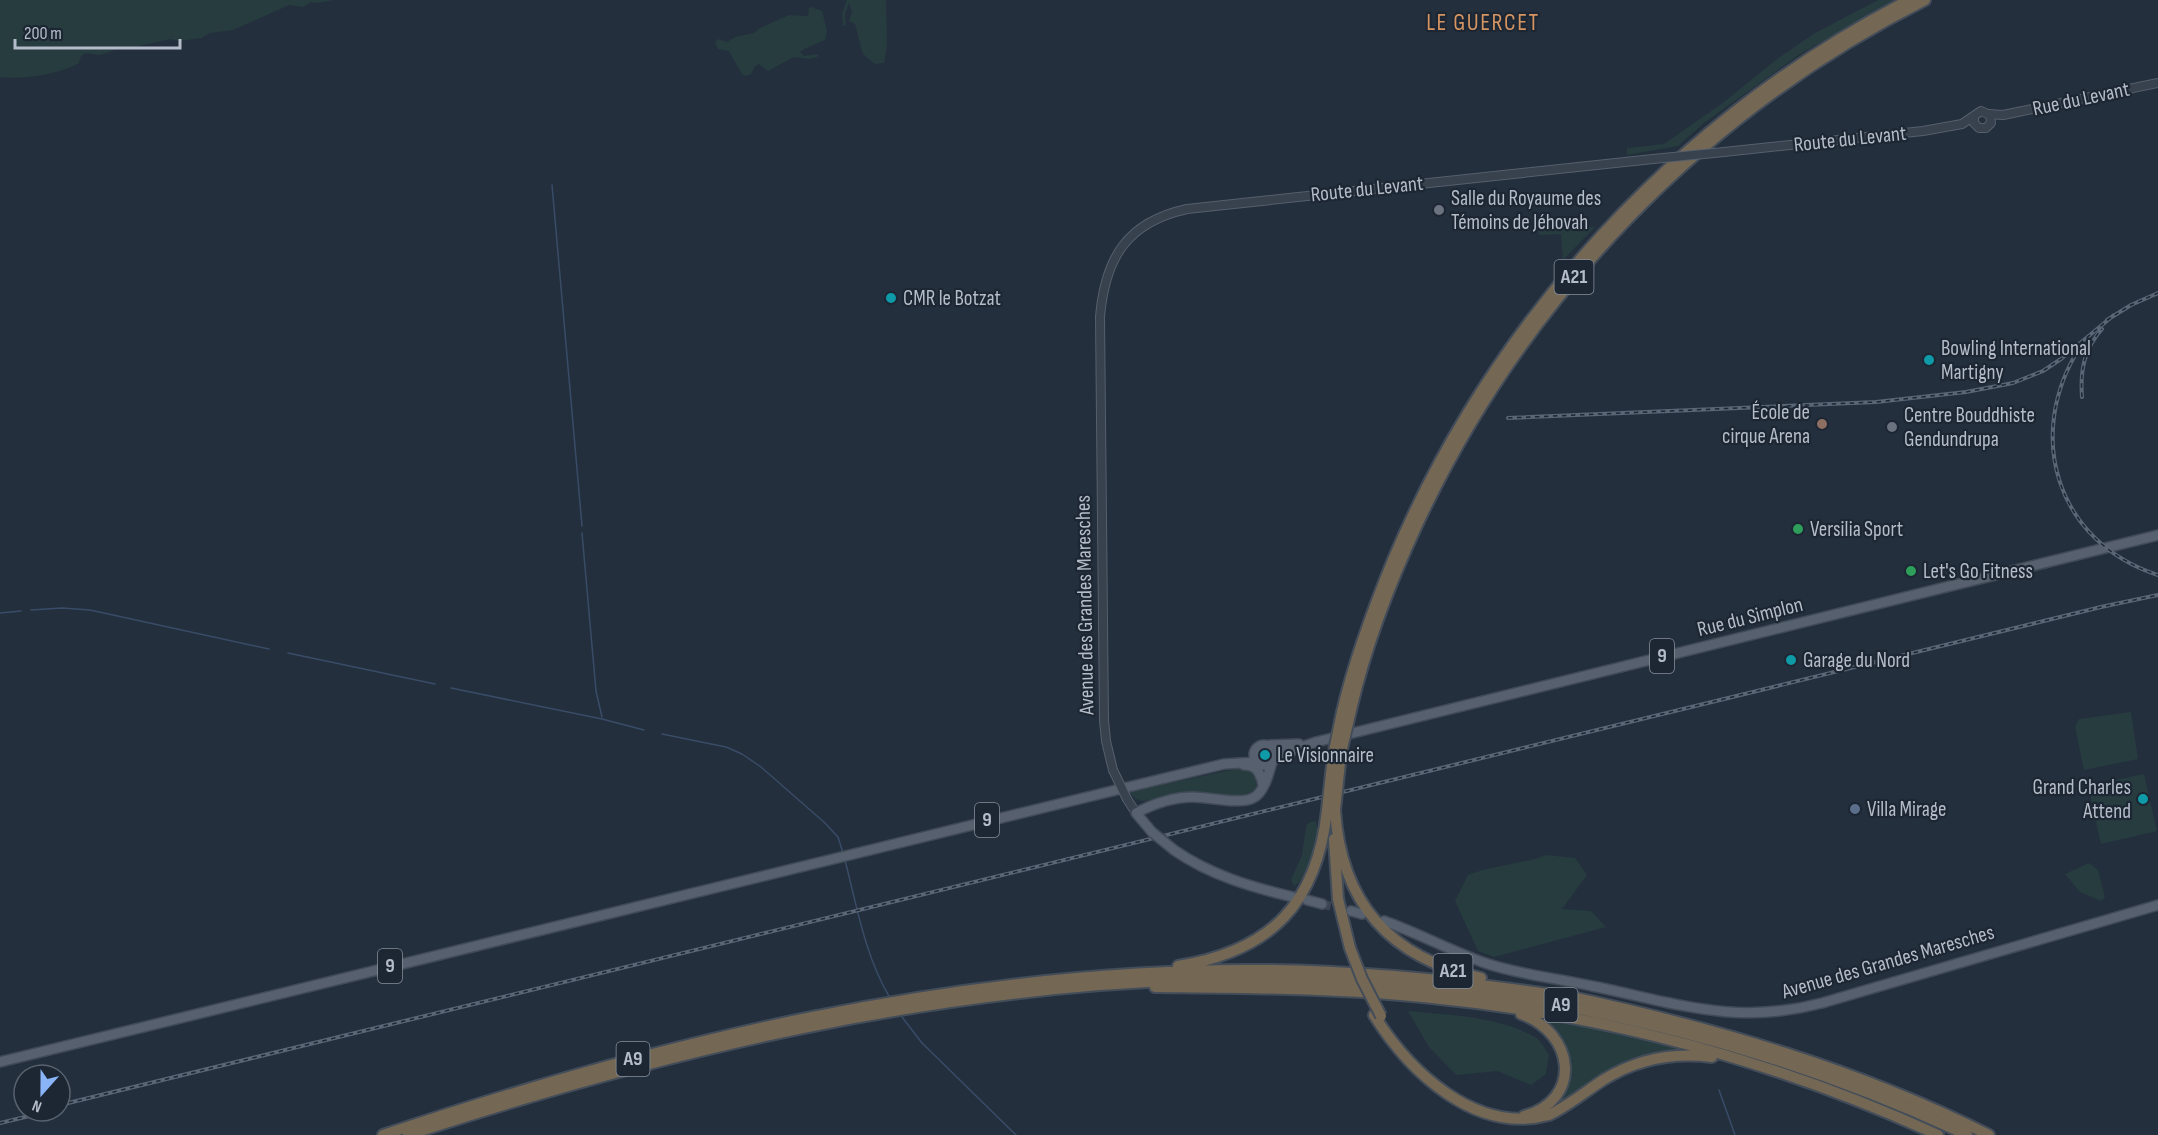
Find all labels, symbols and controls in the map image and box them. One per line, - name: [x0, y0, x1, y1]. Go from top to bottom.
- district label: LE GUERCET: [1426, 8, 1540, 37]
- scale bar: [15, 12, 180, 50]
- text: 200 m: [24, 23, 62, 44]
- street label: Rue du Levant: [2030, 77, 2132, 121]
- street label: Route du Levant: [1792, 121, 1908, 157]
- street label: Route du Levant: [1309, 171, 1425, 207]
- place label: Salle du Royaume des Témoins de Jéhovah: [1451, 186, 1601, 235]
- marker: Salle du Royaume des Témoins de Jéhovah: [1432, 203, 1446, 217]
- road number: A21: [1554, 260, 1594, 294]
- place label: CMR le Botzat: [903, 286, 1001, 311]
- marker: CMR le Botzat: [884, 291, 898, 305]
- place label: Bowling International Martigny: [1941, 336, 2091, 385]
- marker: Bowling International Martigny: [1922, 353, 1936, 367]
- place label: École de cirque Arena: [1722, 400, 1810, 449]
- place label: Centre Bouddhiste Gendundrupa: [1904, 403, 2035, 452]
- marker: École de cirque Arena: [1815, 417, 1829, 431]
- marker: Centre Bouddhiste Gendundrupa: [1885, 420, 1899, 434]
- street label: Avenue des Grandes Maresches: [1071, 495, 1099, 716]
- place label: Versilia Sport: [1810, 517, 1903, 542]
- marker: Versilia Sport: [1791, 522, 1805, 536]
- place label: Let's Go Fitness: [1923, 559, 2033, 584]
- marker: Let's Go Fitness: [1904, 564, 1918, 578]
- street label: Rue du Simplon: [1695, 592, 1805, 642]
- road number: 9: [1650, 639, 1674, 673]
- place label: Garage du Nord: [1803, 648, 1910, 673]
- marker: Garage du Nord: [1784, 653, 1798, 667]
- place label: Le Visionnaire: [1277, 743, 1374, 768]
- marker: Le Visionnaire: [1258, 748, 1272, 762]
- place label: Grand Charles Attend: [2032, 775, 2131, 824]
- marker: Grand Charles Attend: [2136, 792, 2150, 806]
- place label: Villa Mirage: [1867, 797, 1947, 822]
- marker: Villa Mirage: [1848, 802, 1862, 816]
- road number: 9: [975, 803, 999, 837]
- street label: Avenue des Grandes Maresches: [1778, 920, 1997, 1005]
- road number: 9: [378, 949, 402, 983]
- road number: A21: [1434, 954, 1472, 988]
- road number: A9: [1544, 988, 1578, 1022]
- road number: A9: [616, 1042, 650, 1076]
- north arrow: [12, 1063, 72, 1123]
- text: N: [30, 1095, 45, 1116]

